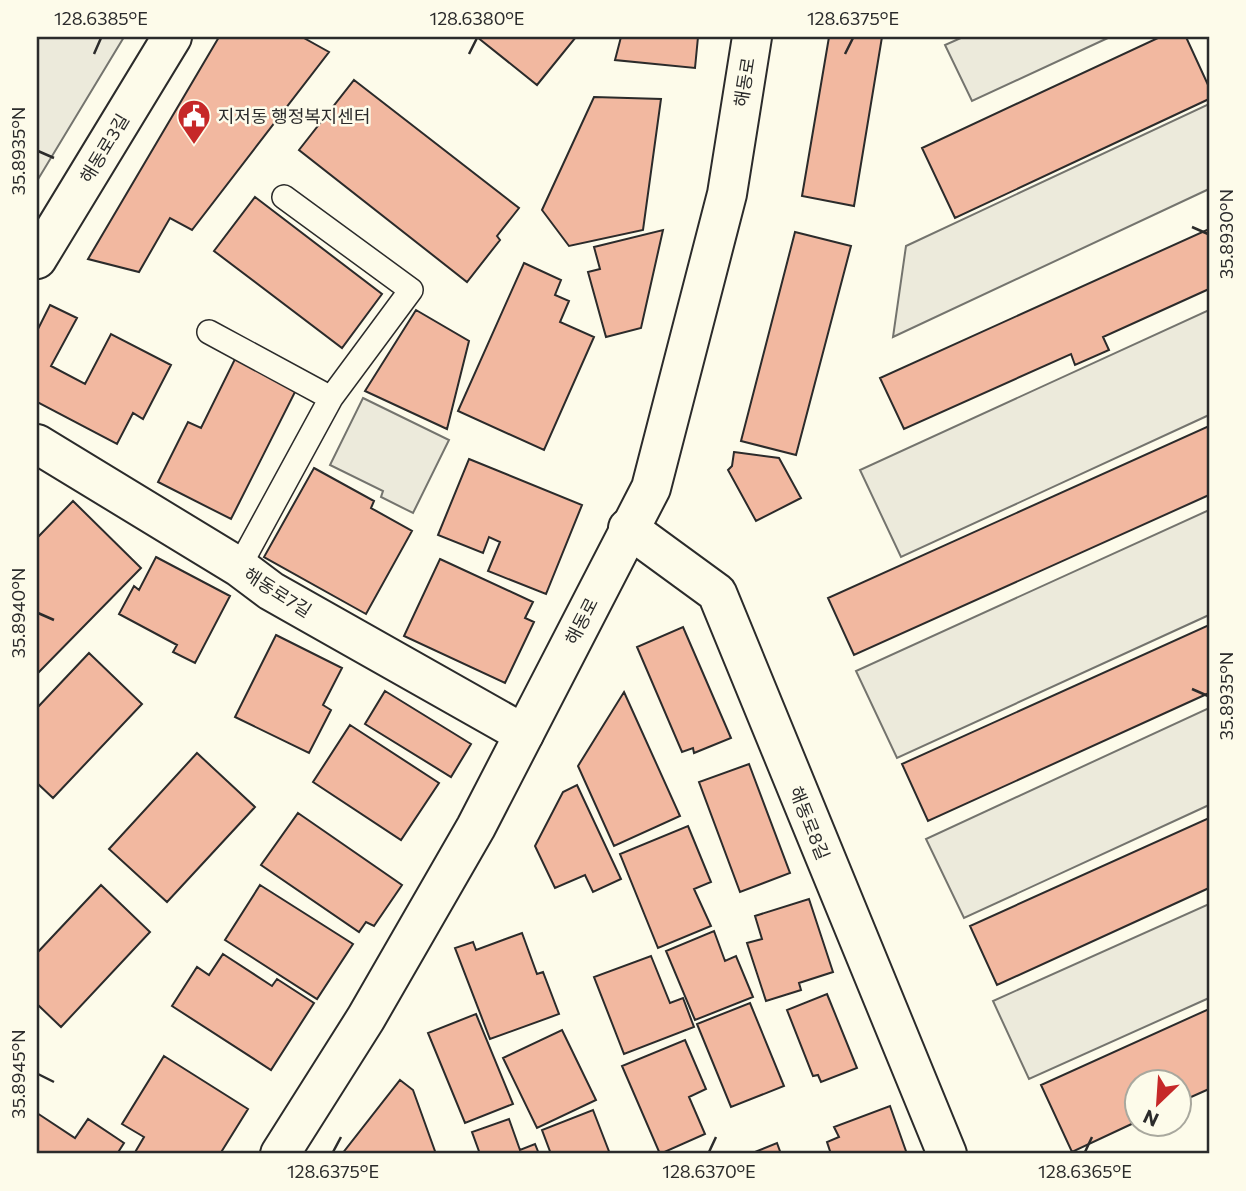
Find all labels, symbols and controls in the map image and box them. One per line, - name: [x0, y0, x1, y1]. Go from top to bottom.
- text: 128.6385°E: [54, 7, 148, 29]
- text: 128.6380°E: [429, 7, 525, 29]
- text: 128.6375°E: [807, 7, 899, 29]
- street label: 해동로: [729, 56, 759, 108]
- public building icon: 지저동 행정복지센터: [175, 97, 213, 146]
- place label: 지저동 행정복지센터: [218, 105, 371, 127]
- text: 35.8935°N: [7, 107, 29, 195]
- street label: 해동로3길: [75, 110, 133, 186]
- text: 35.8930°N: [1215, 189, 1237, 279]
- street label: 해동로7길: [240, 563, 316, 621]
- text: 35.8940°N: [7, 568, 29, 658]
- street label: 해동로: [560, 594, 602, 648]
- text: 35.8935°N: [1215, 652, 1237, 740]
- street label: 해동로8길: [785, 783, 835, 863]
- text: 35.8945°N: [7, 1029, 29, 1119]
- north arrow: [1124, 1068, 1194, 1138]
- text: N: [1139, 1105, 1162, 1132]
- text: 128.6375°E: [287, 1160, 379, 1182]
- text: 128.6370°E: [662, 1160, 756, 1182]
- text: 128.6365°E: [1038, 1160, 1132, 1182]

